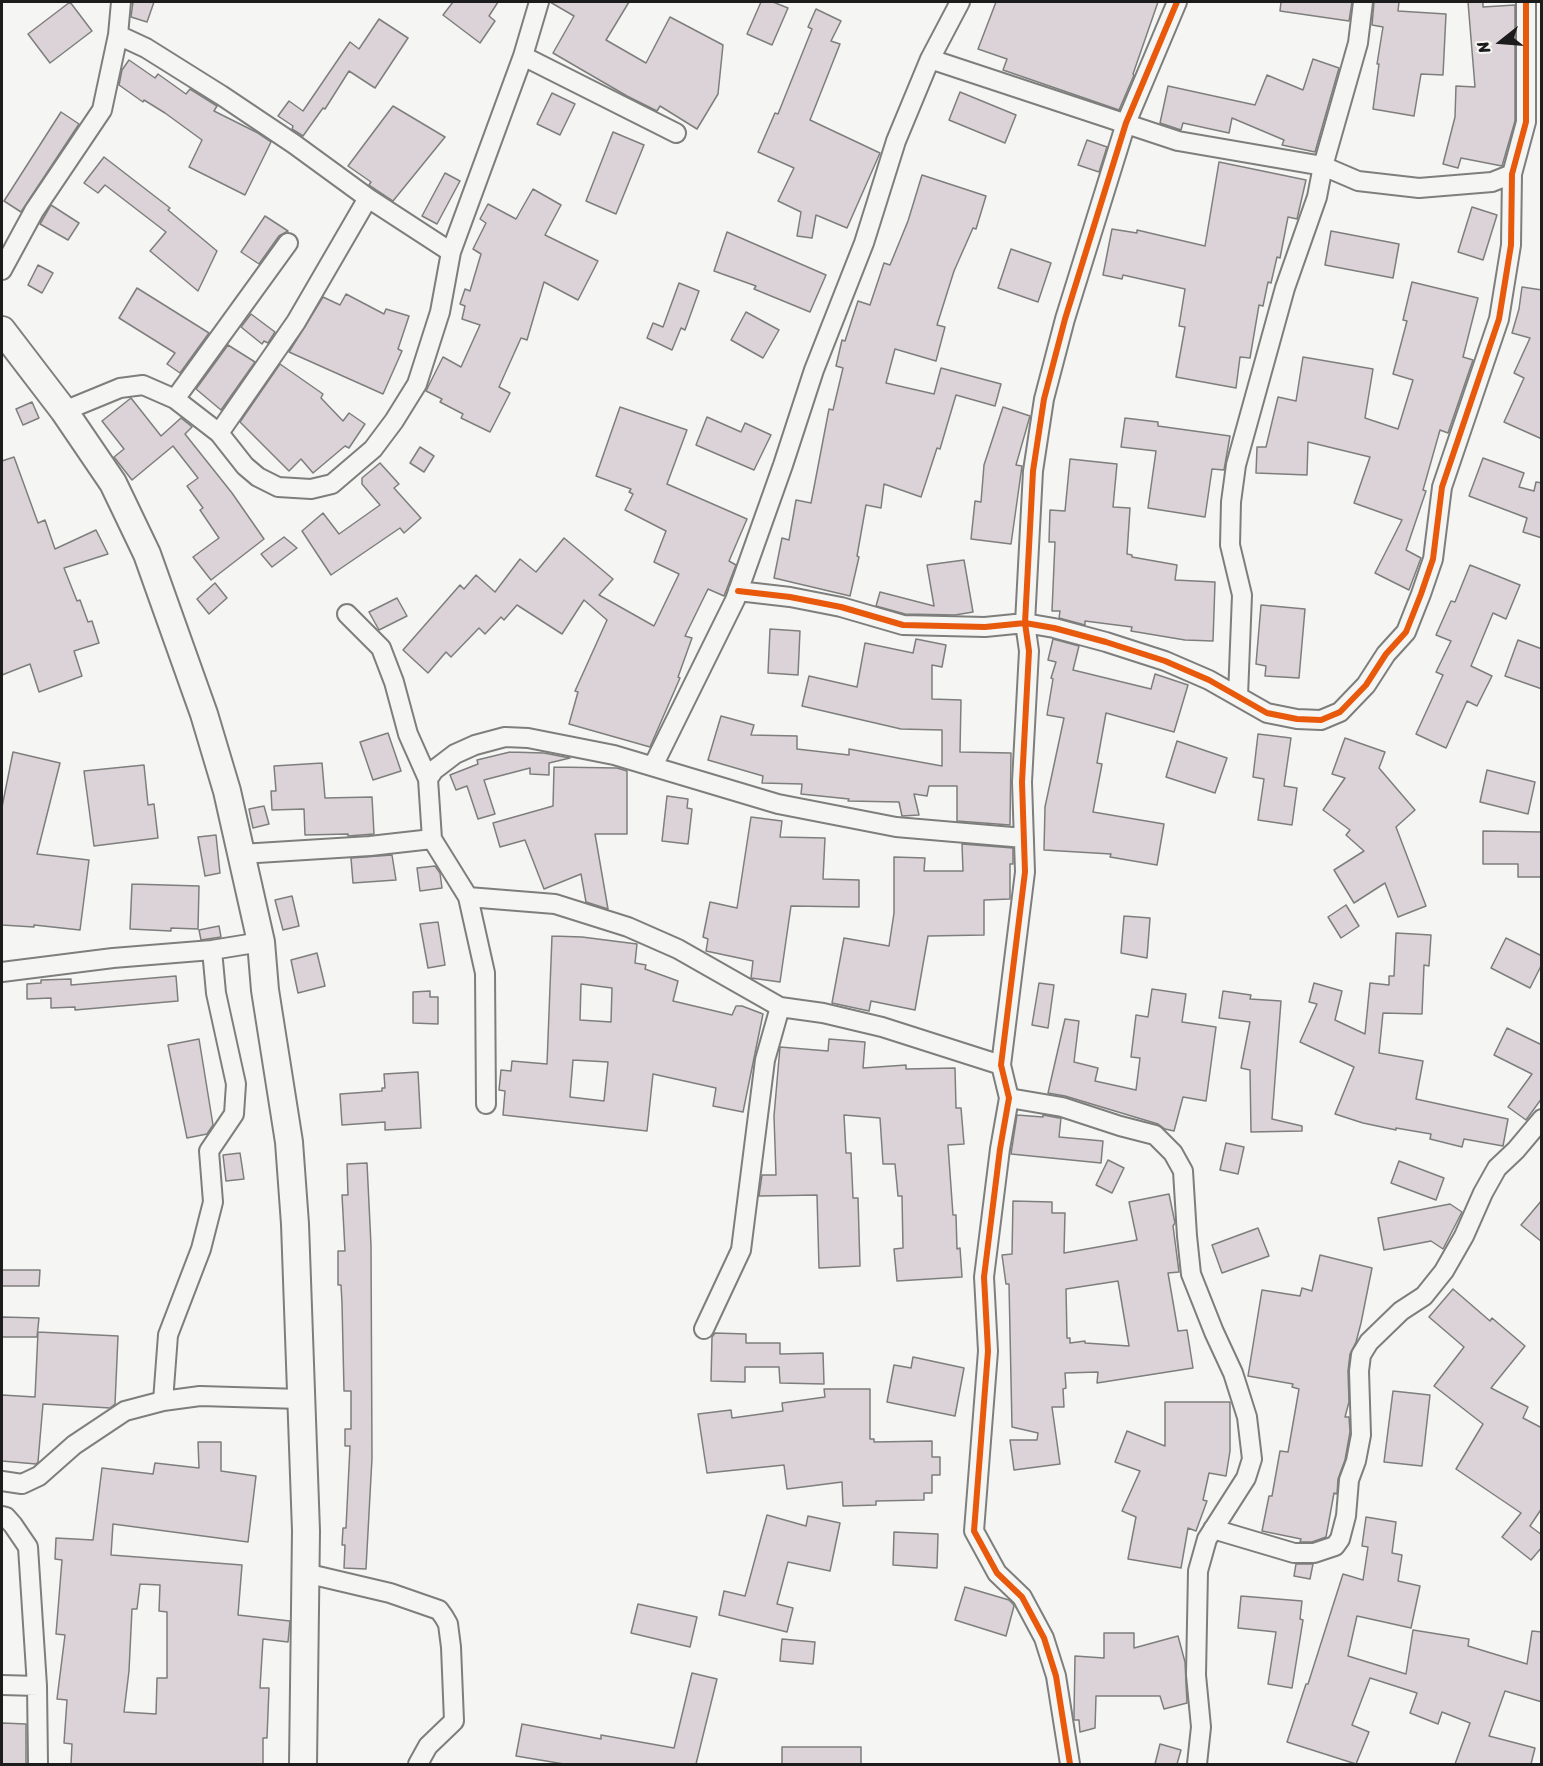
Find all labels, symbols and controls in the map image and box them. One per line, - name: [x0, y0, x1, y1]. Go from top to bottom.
- north arrow: [1471, 12, 1531, 72]
- text: N: [1468, 38, 1499, 57]

